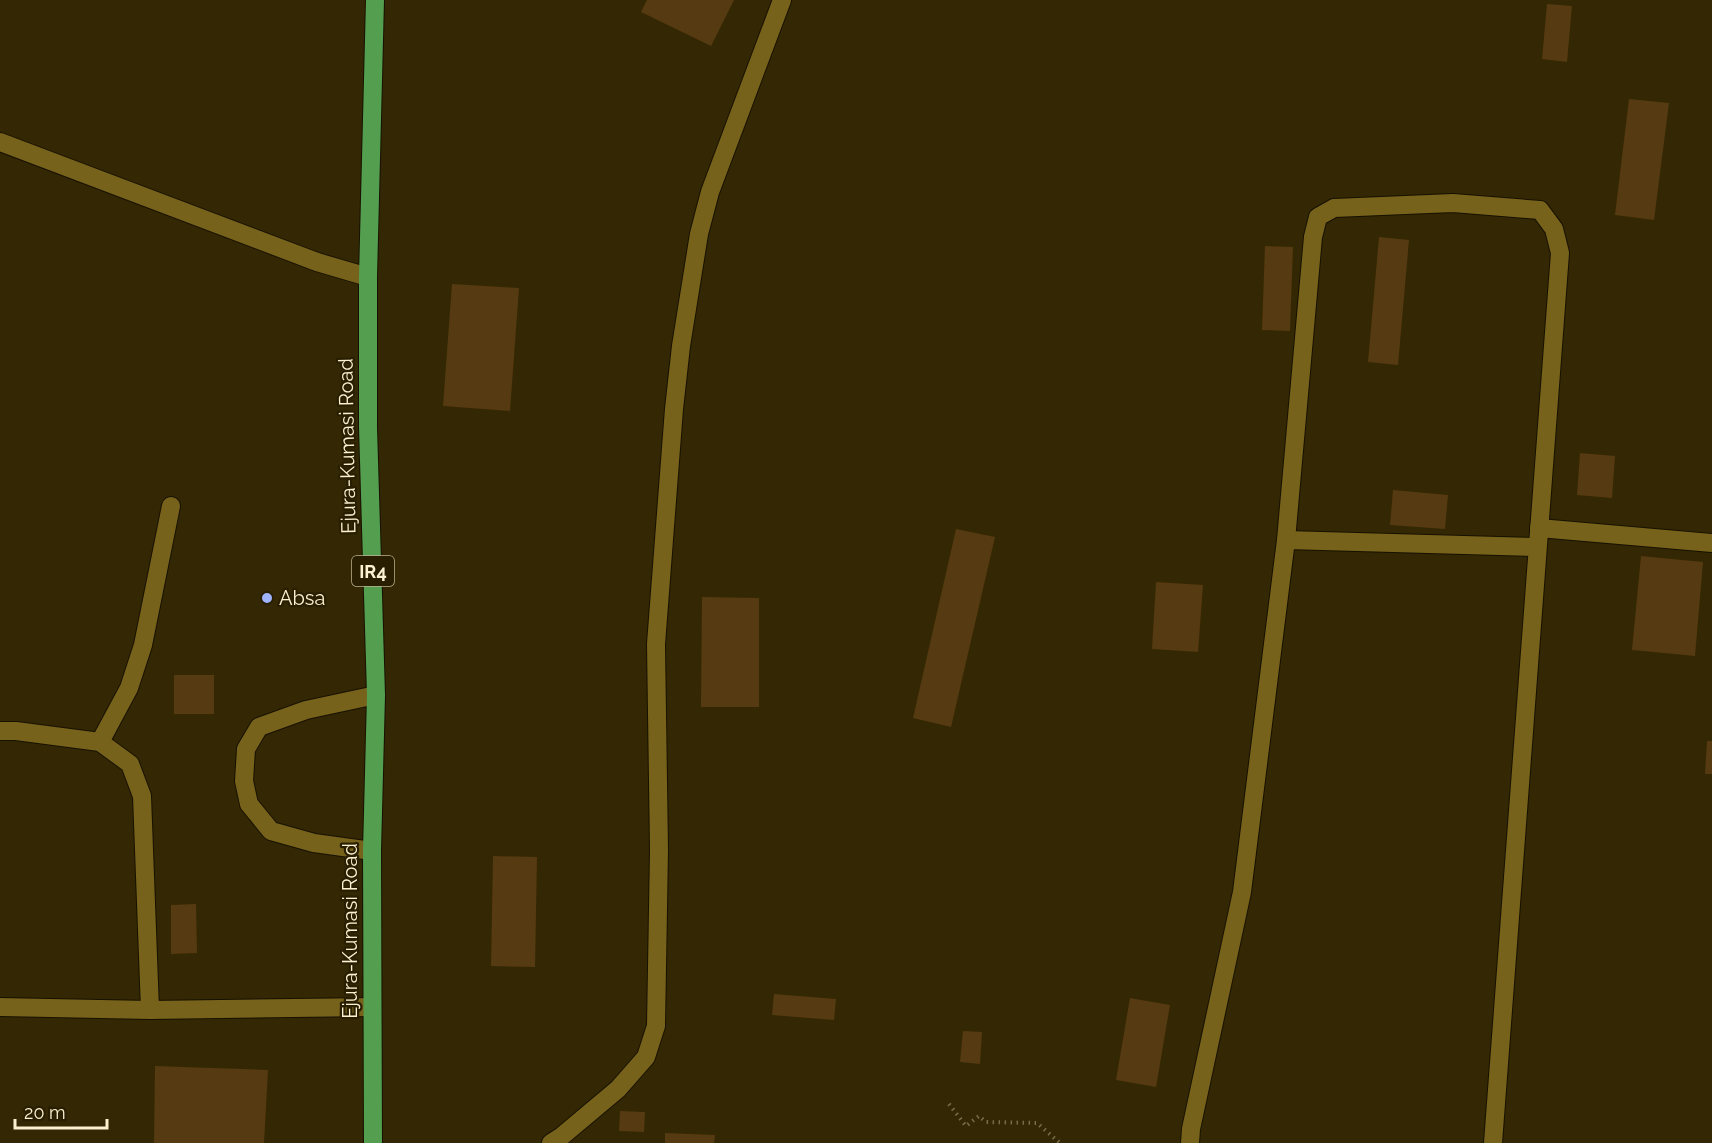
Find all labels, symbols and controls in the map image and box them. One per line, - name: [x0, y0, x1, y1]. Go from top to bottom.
- street label: Ejura-Kumasi Road: [333, 358, 361, 534]
- road number: IR4: [352, 556, 394, 586]
- place label: Absa: [279, 586, 325, 610]
- marker: Absa: [260, 591, 274, 605]
- street label: Ejura-Kumasi Road: [338, 843, 362, 1019]
- scale bar: [15, 1092, 106, 1130]
- text: 20 m: [24, 1102, 66, 1123]

